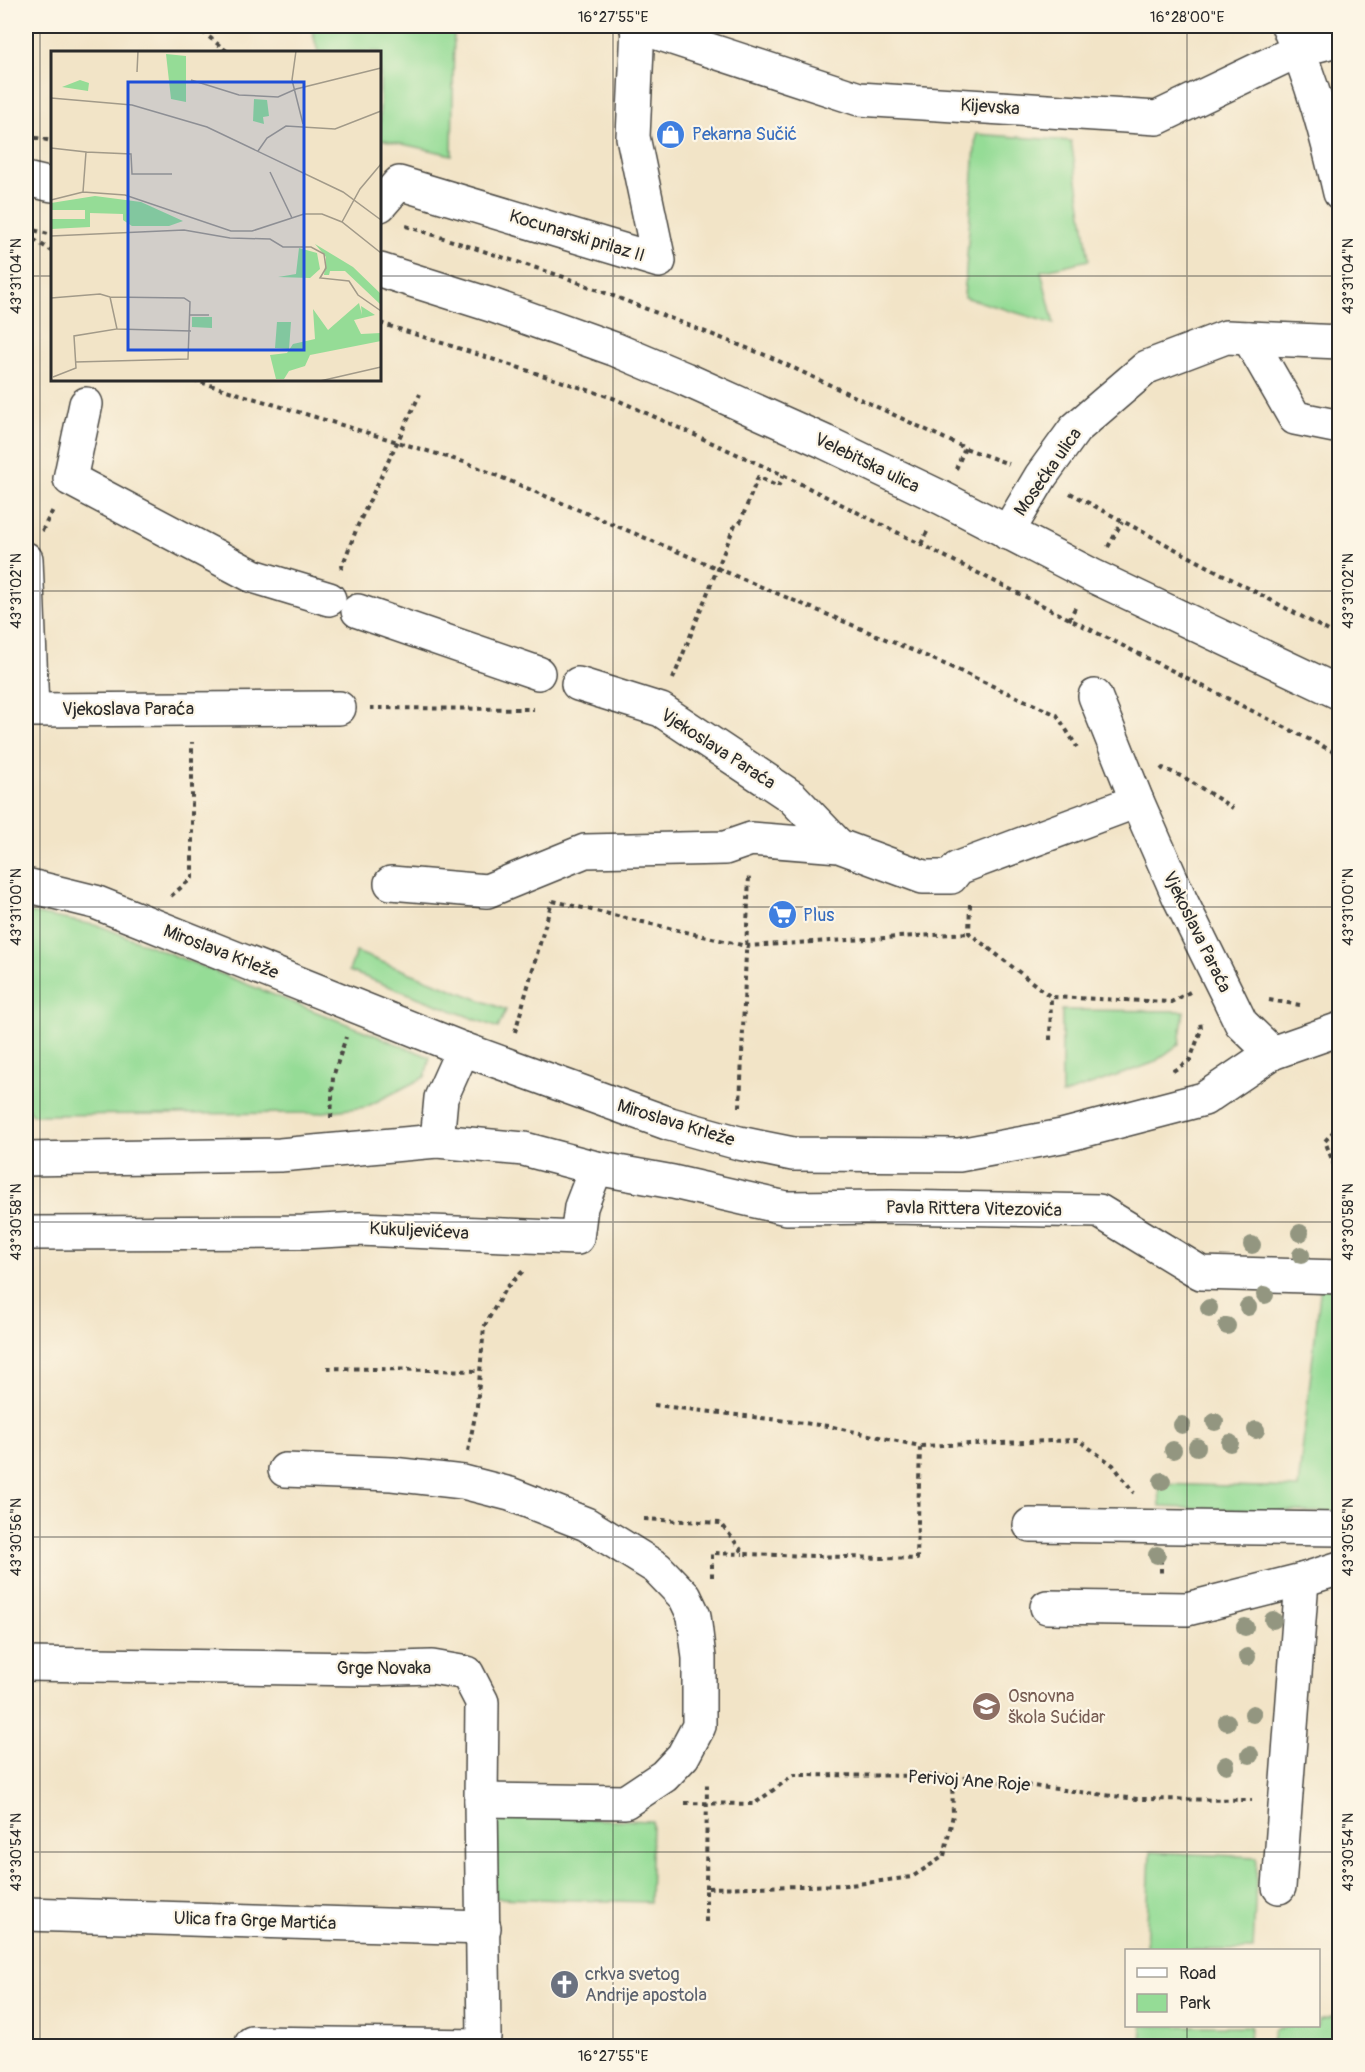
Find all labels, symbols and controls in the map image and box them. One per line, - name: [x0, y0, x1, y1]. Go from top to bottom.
- text: 16°27'55"E: [578, 8, 649, 27]
- text: 16°28'00"E: [1150, 8, 1224, 27]
- inset map: [51, 51, 381, 381]
- street label: Kijevska: [960, 93, 1020, 121]
- shop icon: Pekarna Sučić: [655, 118, 687, 150]
- place label: Pekarna Sučić: [692, 123, 797, 146]
- street label: Kocunarski prilaz II: [506, 204, 648, 268]
- text: 43°31'04"N: [7, 238, 26, 314]
- text: 43°31'04"N: [1339, 238, 1358, 314]
- street label: Mosećka ulica: [1009, 423, 1087, 521]
- street label: Velebitska ulica: [811, 428, 923, 498]
- text: 43°31'02"N: [7, 553, 26, 629]
- text: 43°31'02"N: [1339, 553, 1358, 629]
- street label: Vjekoslava Paraća: [62, 698, 194, 721]
- street label: Vjekoslava Paraća: [656, 703, 780, 795]
- text: 43°31'00"N: [7, 868, 26, 946]
- street label: Vjekoslava Paraća: [1158, 868, 1236, 996]
- text: 43°31'00"N: [1339, 868, 1358, 946]
- supermarket icon: Plus: [766, 899, 798, 931]
- place label: Plus: [803, 904, 834, 927]
- street label: Miroslava Krleže: [160, 919, 282, 985]
- street label: Miroslava Krleže: [614, 1094, 738, 1152]
- text: 43°30'58"N: [7, 1183, 26, 1261]
- text: 43°30'58"N: [1339, 1183, 1358, 1261]
- street label: Pavla Rittera Vitezovića: [886, 1196, 1062, 1222]
- street label: Kukuljevićeva: [369, 1217, 469, 1245]
- text: 43°30'56"N: [7, 1498, 26, 1576]
- text: 43°30'56"N: [1339, 1498, 1358, 1576]
- street label: Grge Novaka: [337, 1657, 431, 1680]
- place label: Osnovna škola Sućidar: [1008, 1685, 1106, 1729]
- school or university icon: Osnovna škola Sućidar: [971, 1690, 1003, 1722]
- street label: Perivoj Ane Roje: [907, 1765, 1031, 1797]
- text: 43°30'54"N: [7, 1813, 26, 1891]
- text: 43°30'54"N: [1339, 1813, 1358, 1891]
- street label: Ulica fra Grge Martića: [173, 1907, 337, 1935]
- legend: [1125, 1949, 1320, 2027]
- text: Road: [1179, 1962, 1216, 1985]
- place label: crkva svetog Andrije apostola: [585, 1963, 707, 2007]
- church icon: crkva svetog Andrije apostola: [548, 1968, 580, 2000]
- text: Park: [1179, 1992, 1211, 2015]
- text: 16°27'55"E: [578, 2047, 649, 2066]

